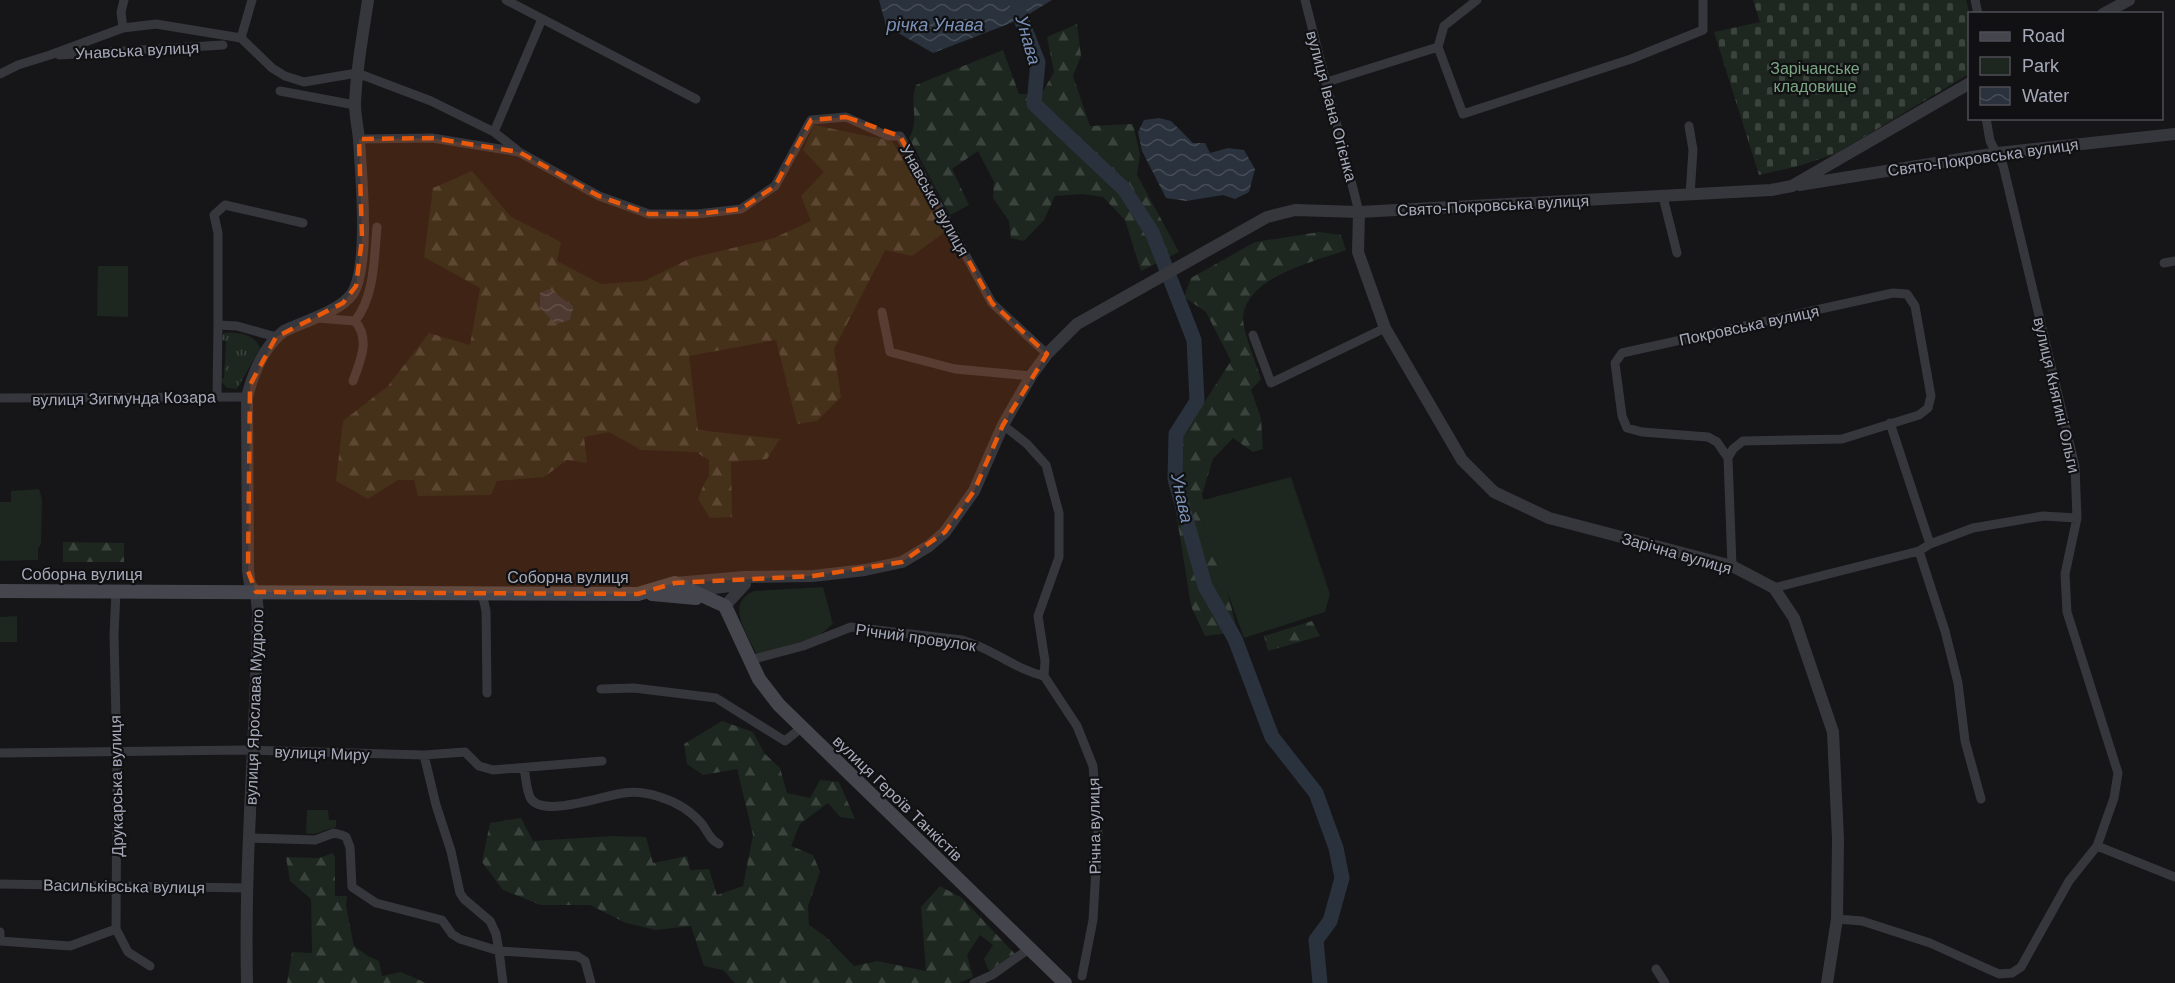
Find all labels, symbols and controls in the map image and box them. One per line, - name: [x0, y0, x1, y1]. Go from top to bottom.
- water label: Унава: [1011, 12, 1045, 67]
- legend: [1968, 12, 2163, 120]
- water label: річка Унава: [885, 15, 984, 35]
- text: Road: [2022, 26, 2065, 46]
- street label: вулиця Івана Огієнка: [1303, 29, 1360, 183]
- street label: Унавська вулиця: [74, 39, 200, 62]
- text: Park: [2022, 56, 2060, 76]
- park label: Зарічанське кладовище: [1770, 60, 1860, 95]
- text: Water: [2022, 86, 2069, 106]
- street label: Свято-Покровська вулиця: [1887, 136, 2079, 179]
- street label: Унавська вулиця: [897, 142, 972, 259]
- street label: Свято-Покровська вулиця: [1397, 192, 1590, 219]
- street label: Покровська вулиця: [1678, 302, 1821, 349]
- street label: вулиця Княгині Ольги: [2030, 316, 2083, 475]
- street label: вулиця Зигмунда Козара: [32, 388, 216, 409]
- water label: Унава: [1167, 470, 1197, 525]
- street label: Зарічна вулиця: [1620, 530, 1734, 577]
- street label: Соборна вулиця: [21, 566, 143, 583]
- street label: Соборна вулиця: [507, 569, 629, 586]
- street label: вулиця Ярослава Мудрого: [243, 609, 266, 805]
- street label: Річний провулок: [855, 621, 978, 654]
- street label: Друкарська вулиця: [107, 715, 126, 857]
- street label: вулиця Героїв Танкістів: [830, 732, 966, 864]
- street label: вулиця Миру: [274, 743, 370, 764]
- street label: Річна вулиця: [1085, 778, 1104, 874]
- street label: Васильківська вулиця: [43, 877, 205, 896]

